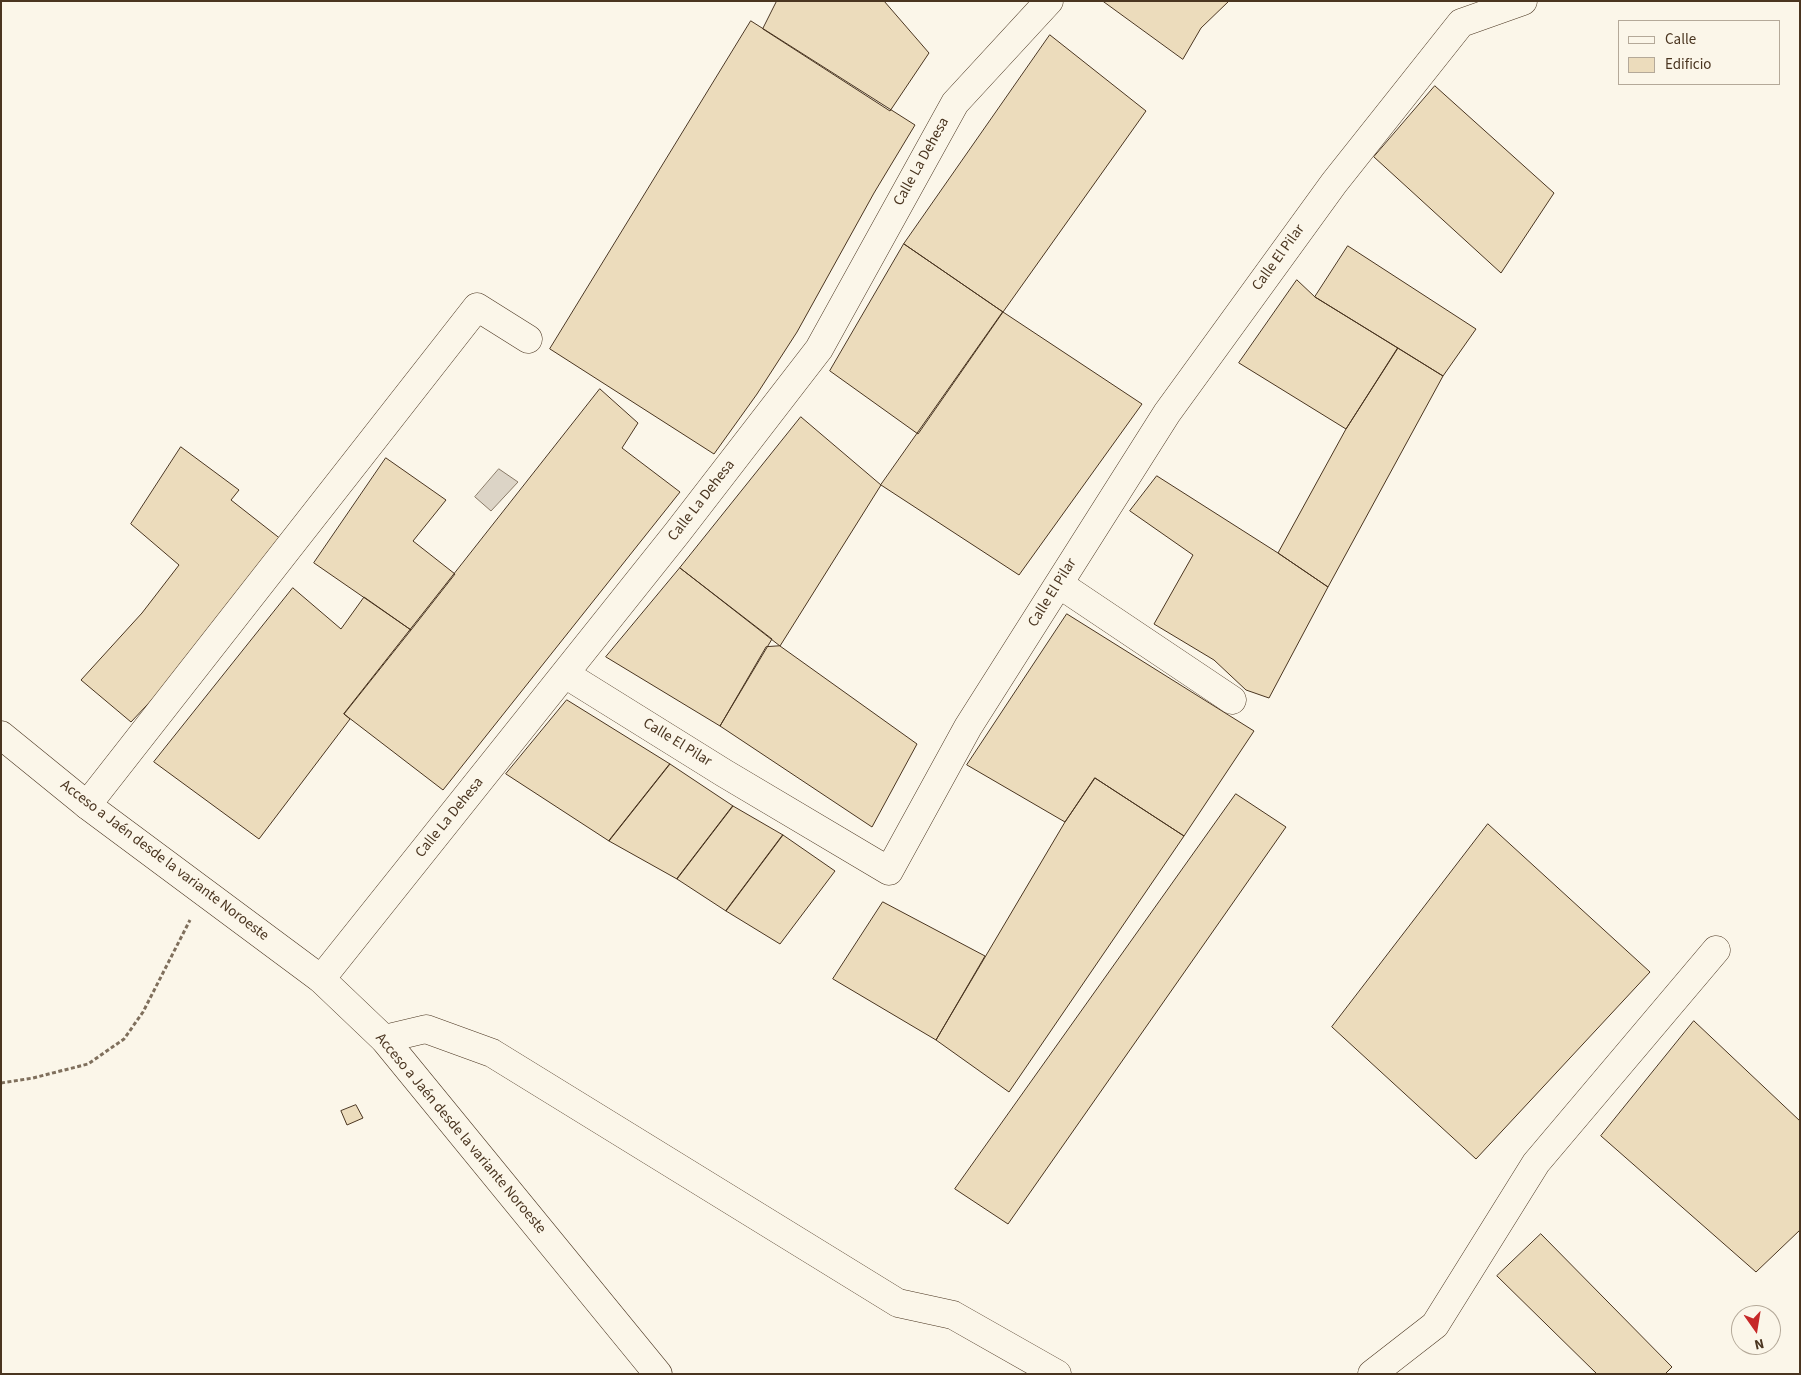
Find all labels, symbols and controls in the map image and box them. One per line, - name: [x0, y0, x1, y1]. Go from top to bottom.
- legend: [1618, 20, 1781, 85]
- text: Calle: [1665, 29, 1696, 50]
- text: Edificio: [1665, 54, 1712, 75]
- street label: Calle La Dehesa: [890, 115, 954, 209]
- street label: Calle El Pilar: [1249, 221, 1309, 295]
- street label: Calle La Dehesa: [665, 457, 739, 545]
- street label: Calle El Pilar: [1025, 555, 1081, 631]
- street label: Calle El Pilar: [639, 715, 715, 771]
- street label: Calle La Dehesa: [412, 774, 488, 862]
- street label: Acceso a Jaén desde la variante Noroeste: [56, 777, 272, 945]
- street label: Acceso a Jaén desde la variante Noroeste: [371, 1030, 549, 1238]
- north arrow: [1731, 1305, 1781, 1355]
- text: N: [1752, 1333, 1766, 1354]

